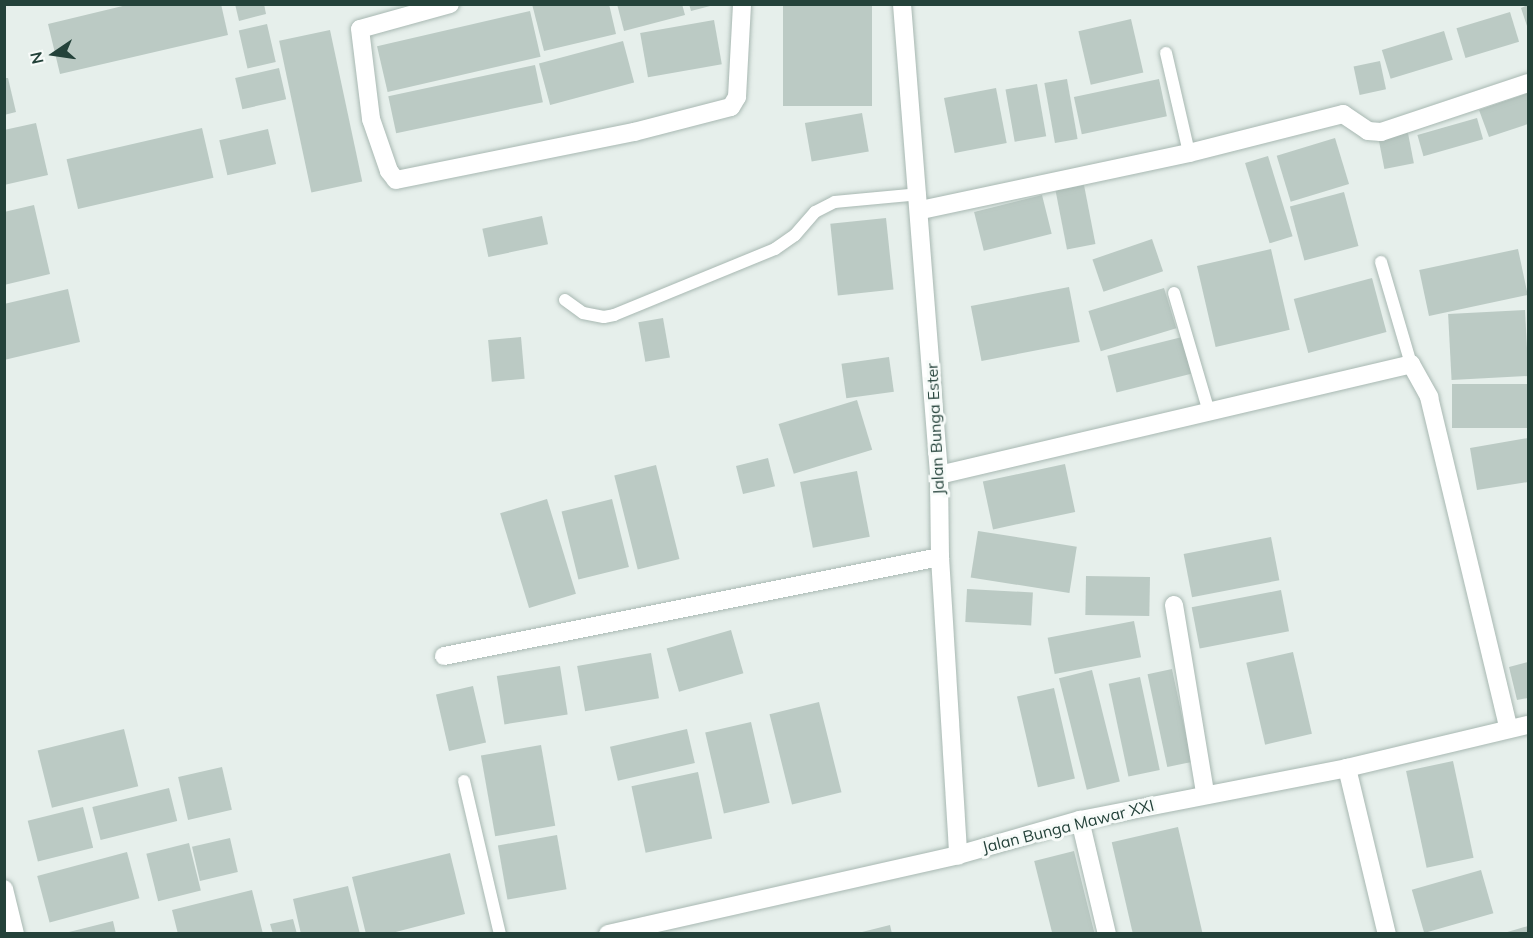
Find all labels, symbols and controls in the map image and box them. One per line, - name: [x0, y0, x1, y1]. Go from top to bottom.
- north arrow: [24, 24, 84, 84]
- text: N: [25, 50, 48, 66]
- street label: Jalan Bunga Ester: [922, 363, 948, 495]
- street label: Jalan Bunga Mawar XXI: [980, 795, 1156, 857]

